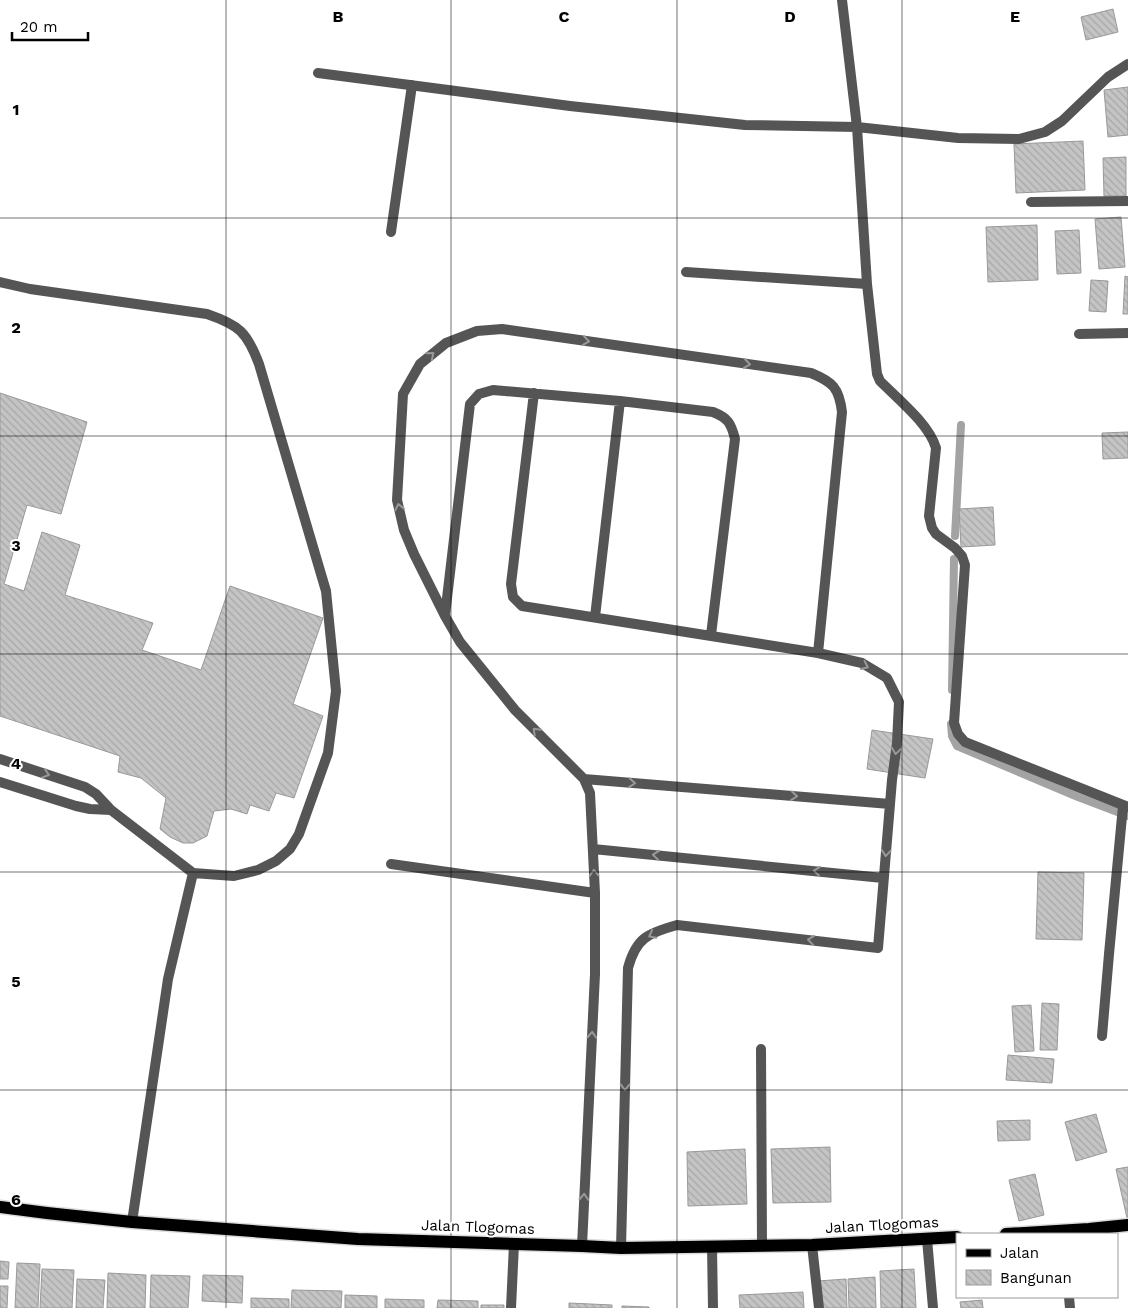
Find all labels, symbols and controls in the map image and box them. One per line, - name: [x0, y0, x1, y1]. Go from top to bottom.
- text: B: [333, 7, 344, 26]
- text: C: [559, 7, 570, 26]
- text: D: [784, 7, 796, 26]
- text: E: [1010, 7, 1020, 26]
- scale bar: [12, 10, 89, 42]
- text: 20 m: [20, 18, 58, 36]
- text: 1: [13, 100, 19, 119]
- text: 2: [11, 318, 21, 337]
- one-way arrow: [582, 335, 590, 346]
- one-way arrow: [425, 352, 434, 360]
- one-way arrow: [743, 358, 751, 369]
- one-way arrow: [394, 503, 405, 512]
- text: 3: [11, 536, 21, 555]
- one-way arrow: [860, 659, 869, 670]
- one-way arrow: [533, 728, 542, 737]
- one-way arrow: [891, 747, 902, 755]
- text: 4: [11, 754, 21, 773]
- one-way arrow: [42, 769, 50, 779]
- one-way arrow: [629, 777, 637, 788]
- one-way arrow: [790, 791, 798, 802]
- one-way arrow: [880, 849, 891, 857]
- one-way arrow: [651, 850, 659, 861]
- one-way arrow: [813, 866, 821, 877]
- one-way arrow: [588, 868, 599, 876]
- one-way arrow: [648, 928, 657, 938]
- one-way arrow: [807, 935, 815, 946]
- text: 5: [11, 972, 21, 991]
- one-way arrow: [586, 1031, 597, 1039]
- one-way arrow: [620, 1084, 630, 1092]
- text: 6: [11, 1190, 21, 1209]
- one-way arrow: [579, 1193, 589, 1201]
- street label: Jalan Tlogomas: [825, 1213, 939, 1237]
- street label: Jalan Tlogomas: [421, 1216, 535, 1238]
- legend: [956, 1233, 1118, 1298]
- text: Jalan: [1000, 1244, 1039, 1262]
- text: Bangunan: [1000, 1269, 1072, 1287]

